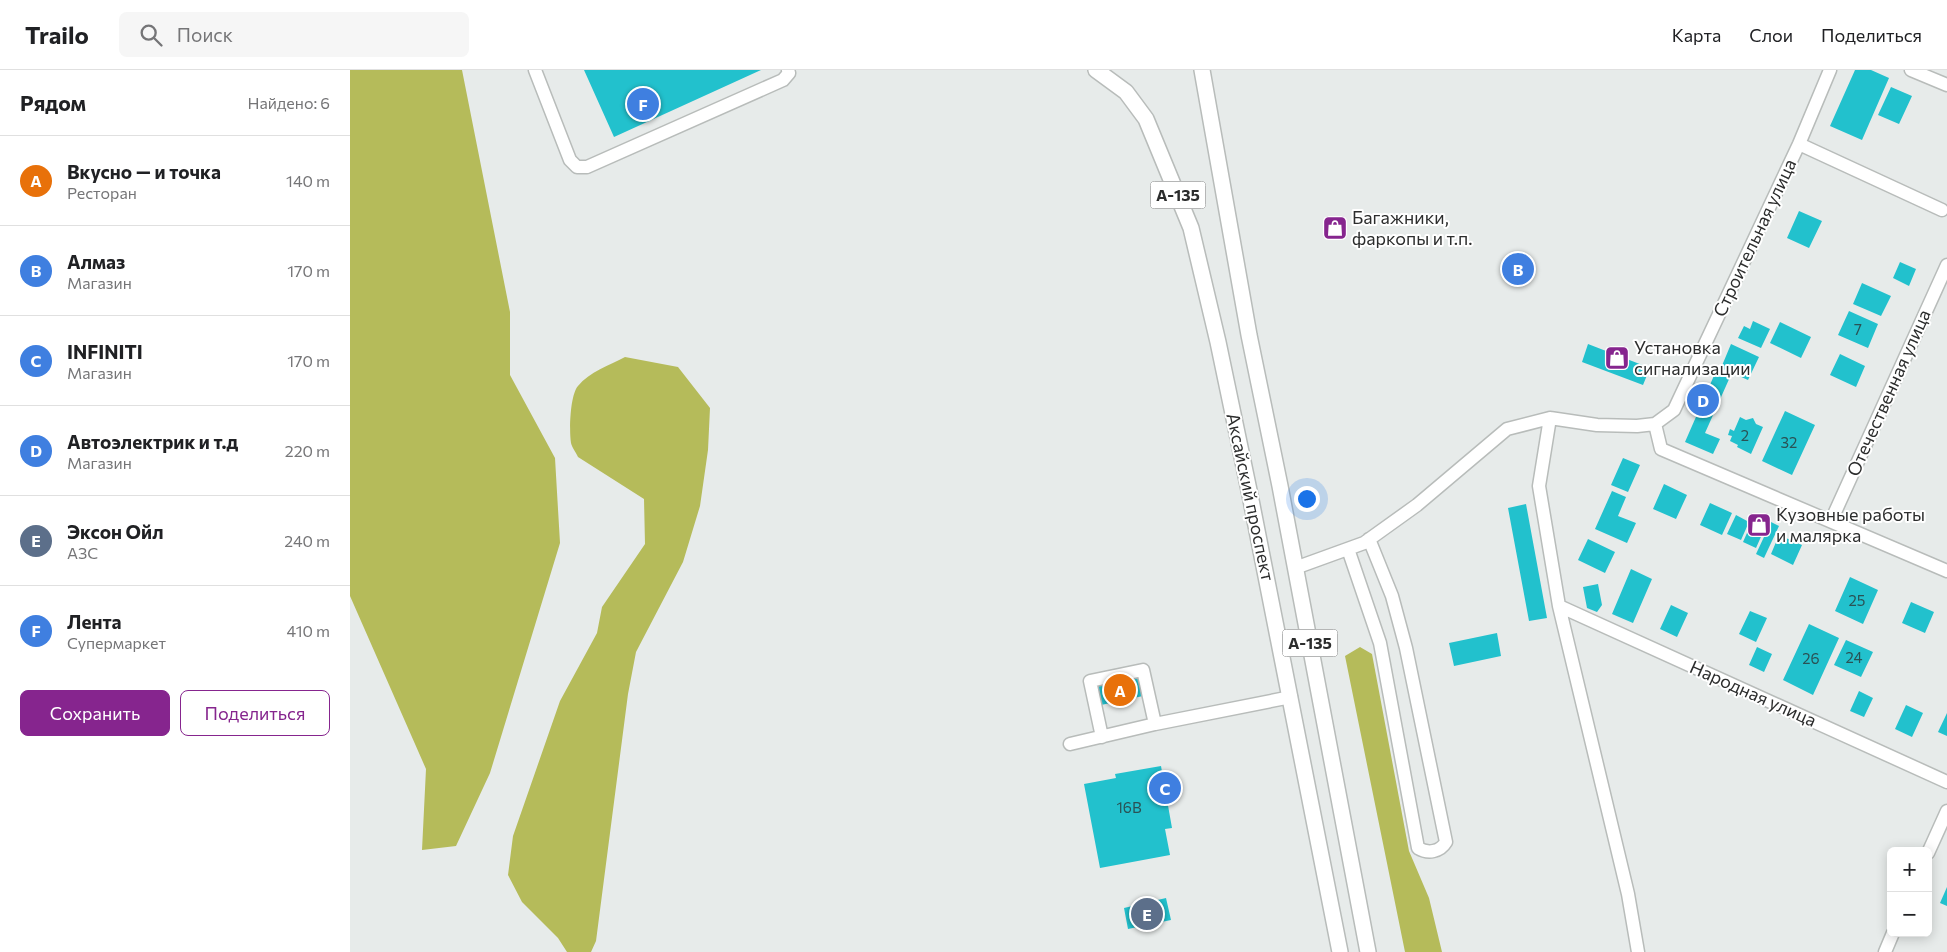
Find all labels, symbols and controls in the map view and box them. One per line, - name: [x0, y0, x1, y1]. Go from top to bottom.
- search box: [119, 12, 469, 57]
- text: Trailo: [25, 20, 89, 49]
- icon: search: [137, 21, 165, 49]
- text: Поиск: [177, 23, 233, 46]
- text: Карта: [1672, 24, 1721, 46]
- text: Слои: [1749, 24, 1793, 46]
- text: Поделиться: [1821, 24, 1922, 46]
- pin: F: [627, 85, 659, 123]
- text: Рядом: [20, 90, 86, 115]
- text: Найдено: 6: [247, 93, 330, 112]
- street label: Строительная улица: [1708, 155, 1800, 320]
- text: Вкусно — и точка: [67, 160, 221, 183]
- text: A: [30, 171, 42, 190]
- text: 140 m: [286, 171, 330, 190]
- road number: А-135: [1150, 182, 1206, 208]
- text: Ресторан: [67, 183, 137, 202]
- place label: Багажники, фаркопы и т.п.: [1352, 206, 1472, 249]
- shop icon: Багажники, фаркопы и т.п.: [1322, 215, 1348, 241]
- text: Алмаз: [67, 250, 125, 273]
- pin: B: [1502, 250, 1534, 288]
- text: B: [31, 261, 41, 280]
- text: 170 m: [287, 261, 330, 280]
- text: Магазин: [67, 273, 132, 292]
- street label: Отечественная улица: [1841, 306, 1935, 479]
- house number: 7: [1854, 320, 1862, 338]
- place label: Установка сигнализации: [1634, 336, 1751, 379]
- text: INFINITI: [67, 340, 143, 363]
- shop icon: Установка сигнализации: [1604, 345, 1630, 371]
- text: C: [31, 351, 41, 370]
- text: 170 m: [287, 351, 330, 370]
- text: Магазин: [67, 363, 132, 382]
- pin: D: [1687, 381, 1719, 419]
- street label: Аксайский проспект: [1222, 411, 1280, 583]
- house number: 2: [1741, 426, 1749, 444]
- text: Автоэлектрик и т.д: [67, 430, 238, 453]
- house number: 32: [1781, 433, 1797, 451]
- text: D: [30, 441, 42, 460]
- text: 220 m: [285, 441, 330, 460]
- text: Магазин: [67, 453, 132, 472]
- your location: [1294, 486, 1320, 512]
- place label: Кузовные работы и малярка: [1776, 503, 1925, 546]
- shop icon: Кузовные работы и малярка: [1746, 512, 1772, 538]
- text: Эксон Ойл: [67, 520, 163, 543]
- text: E: [31, 531, 41, 550]
- text: 240 m: [284, 531, 330, 550]
- text: АЗС: [67, 543, 98, 562]
- house number: 25: [1849, 591, 1865, 609]
- text: Лента: [67, 610, 121, 633]
- text: F: [31, 621, 41, 640]
- text: 410 m: [287, 621, 330, 640]
- road number: А-135: [1282, 630, 1338, 656]
- text: Супермаркет: [67, 633, 166, 652]
- house number: 24: [1845, 648, 1863, 666]
- house number: 26: [1802, 649, 1820, 667]
- street label: Народная улица: [1687, 655, 1820, 731]
- pin: A: [1104, 671, 1136, 709]
- button: Сохранить: [20, 690, 170, 736]
- button: Поделиться: [180, 690, 330, 736]
- pin: C: [1149, 769, 1181, 807]
- house number: 16В: [1116, 798, 1142, 816]
- map controls: [1887, 847, 1932, 937]
- button: +: [1887, 847, 1932, 892]
- button: −: [1887, 892, 1932, 937]
- pin: E: [1131, 895, 1163, 933]

